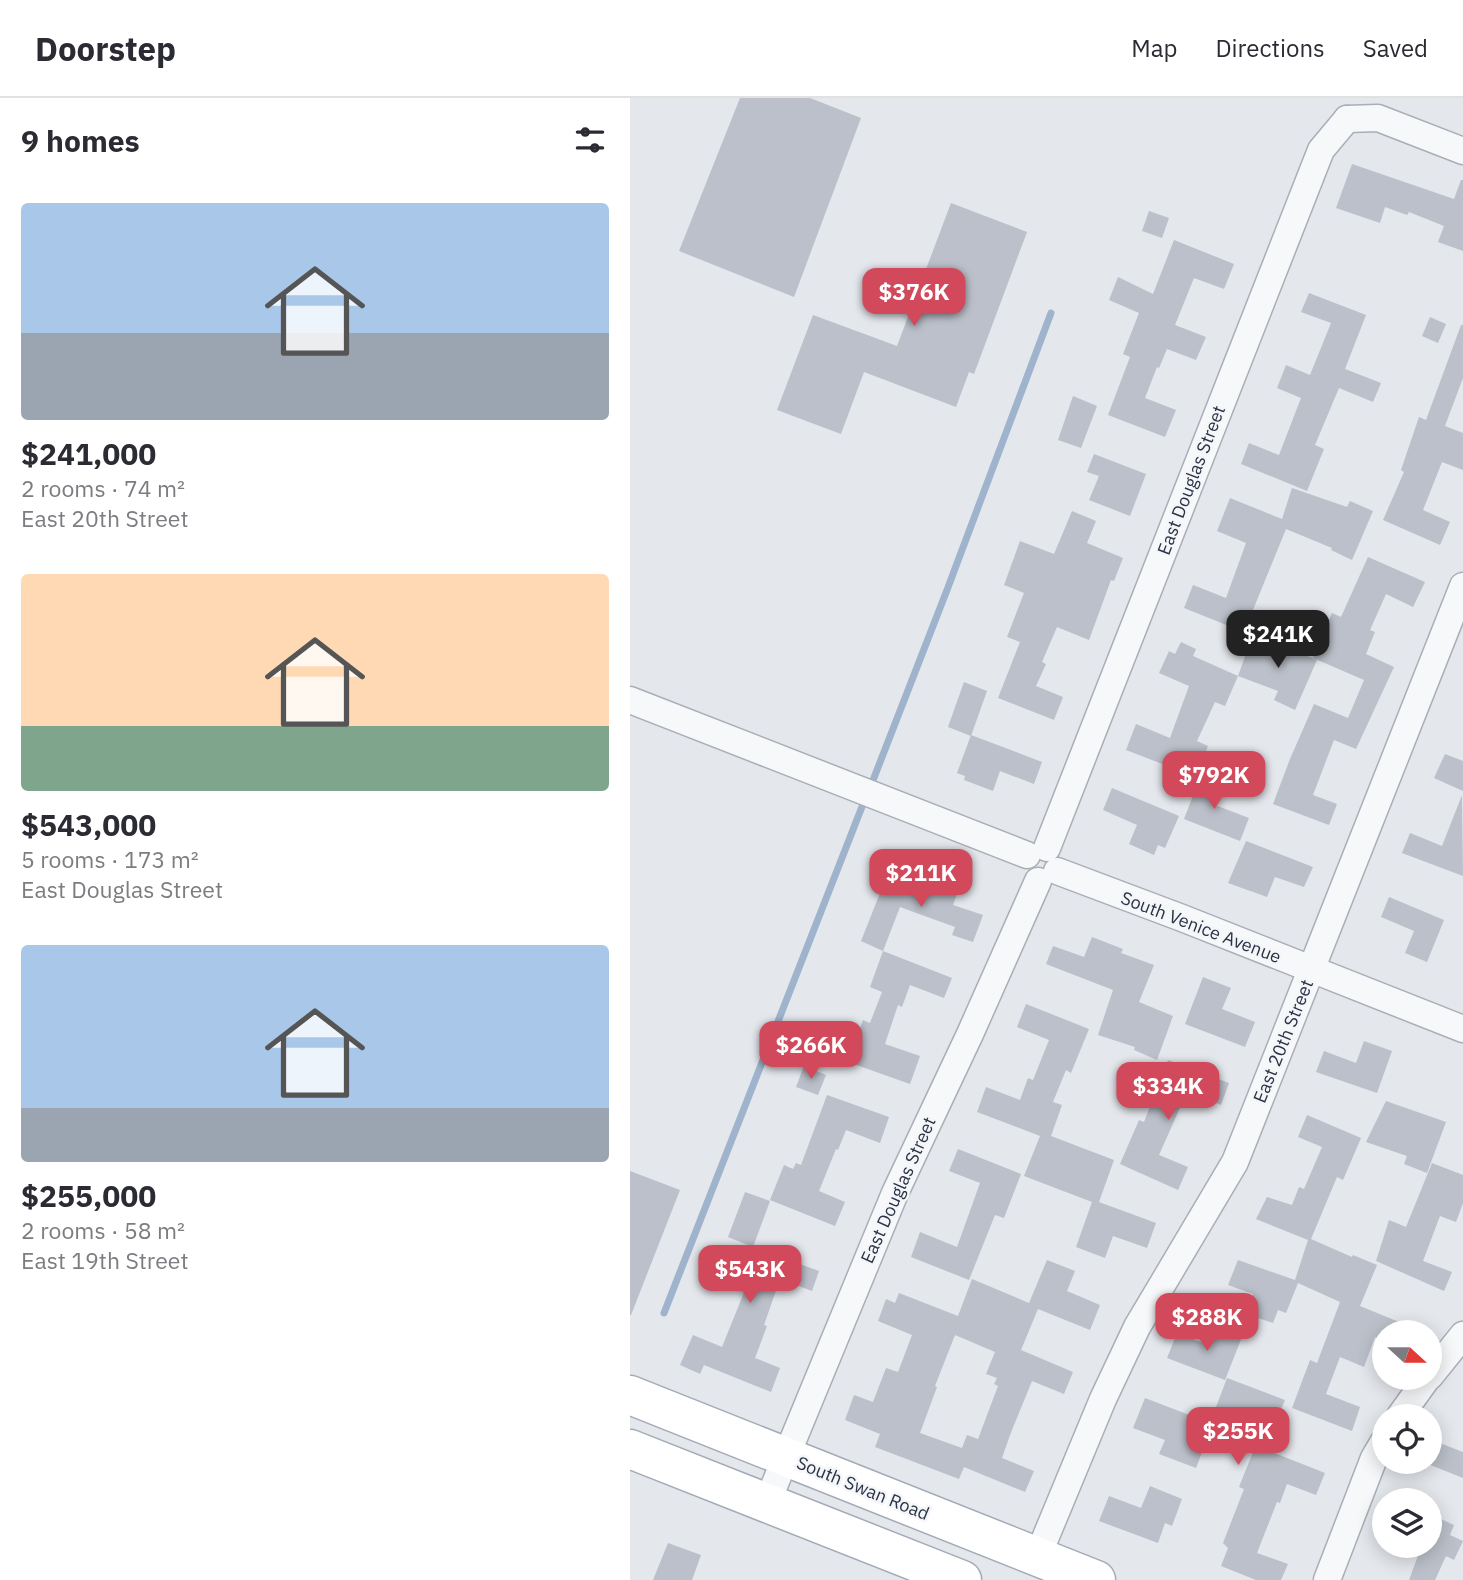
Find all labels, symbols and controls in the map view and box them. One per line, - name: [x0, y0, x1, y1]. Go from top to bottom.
- text: Doorstep: [35, 27, 176, 70]
- text: Map: [1131, 32, 1177, 64]
- text: Directions: [1215, 32, 1325, 64]
- text: Saved: [1363, 32, 1428, 64]
- text: 9 homes: [21, 121, 140, 160]
- icon: filters: [571, 121, 609, 159]
- icon: home: [252, 248, 378, 374]
- pin: $376K: [865, 268, 963, 328]
- text: $376K: [878, 276, 950, 306]
- street label: East Douglas Street: [1152, 402, 1230, 558]
- text: $241,000: [21, 434, 156, 473]
- text: 2 rooms · 74 m²: [21, 473, 185, 503]
- text: East 20th Street: [21, 503, 189, 533]
- pin: $241K: [1229, 610, 1327, 670]
- text: $241K: [1242, 618, 1314, 648]
- icon: home: [252, 619, 378, 745]
- pin: $792K: [1165, 752, 1263, 811]
- text: $792K: [1178, 759, 1250, 789]
- text: $543,000: [21, 805, 156, 844]
- text: 5 rooms · 173 m²: [21, 844, 199, 874]
- pin: $211K: [872, 850, 970, 909]
- text: $211K: [885, 857, 957, 887]
- text: East Douglas Street: [21, 874, 223, 904]
- street label: South Venice Avenue: [1118, 886, 1284, 968]
- street label: East 20th Street: [1248, 976, 1318, 1106]
- icon: home: [252, 990, 378, 1116]
- pin: $266K: [762, 1021, 860, 1081]
- text: $266K: [775, 1029, 847, 1059]
- pin: $334K: [1119, 1062, 1217, 1122]
- text: $334K: [1132, 1070, 1204, 1100]
- street label: East Douglas Street: [855, 1113, 941, 1267]
- text: $255,000: [21, 1176, 156, 1215]
- text: 2 rooms · 58 m²: [21, 1215, 185, 1245]
- text: East 19th Street: [21, 1245, 189, 1275]
- pin: $543K: [701, 1246, 799, 1305]
- text: $543K: [714, 1253, 786, 1283]
- pin: $288K: [1158, 1294, 1256, 1353]
- text: $288K: [1171, 1301, 1243, 1331]
- north arrow: [1372, 1320, 1442, 1390]
- map controls: [1372, 1320, 1442, 1558]
- button: locate: [1372, 1404, 1442, 1474]
- pin: $255K: [1189, 1408, 1287, 1467]
- text: $255K: [1202, 1415, 1274, 1445]
- street label: South Swan Road: [793, 1451, 933, 1525]
- button: layers: [1372, 1488, 1442, 1558]

